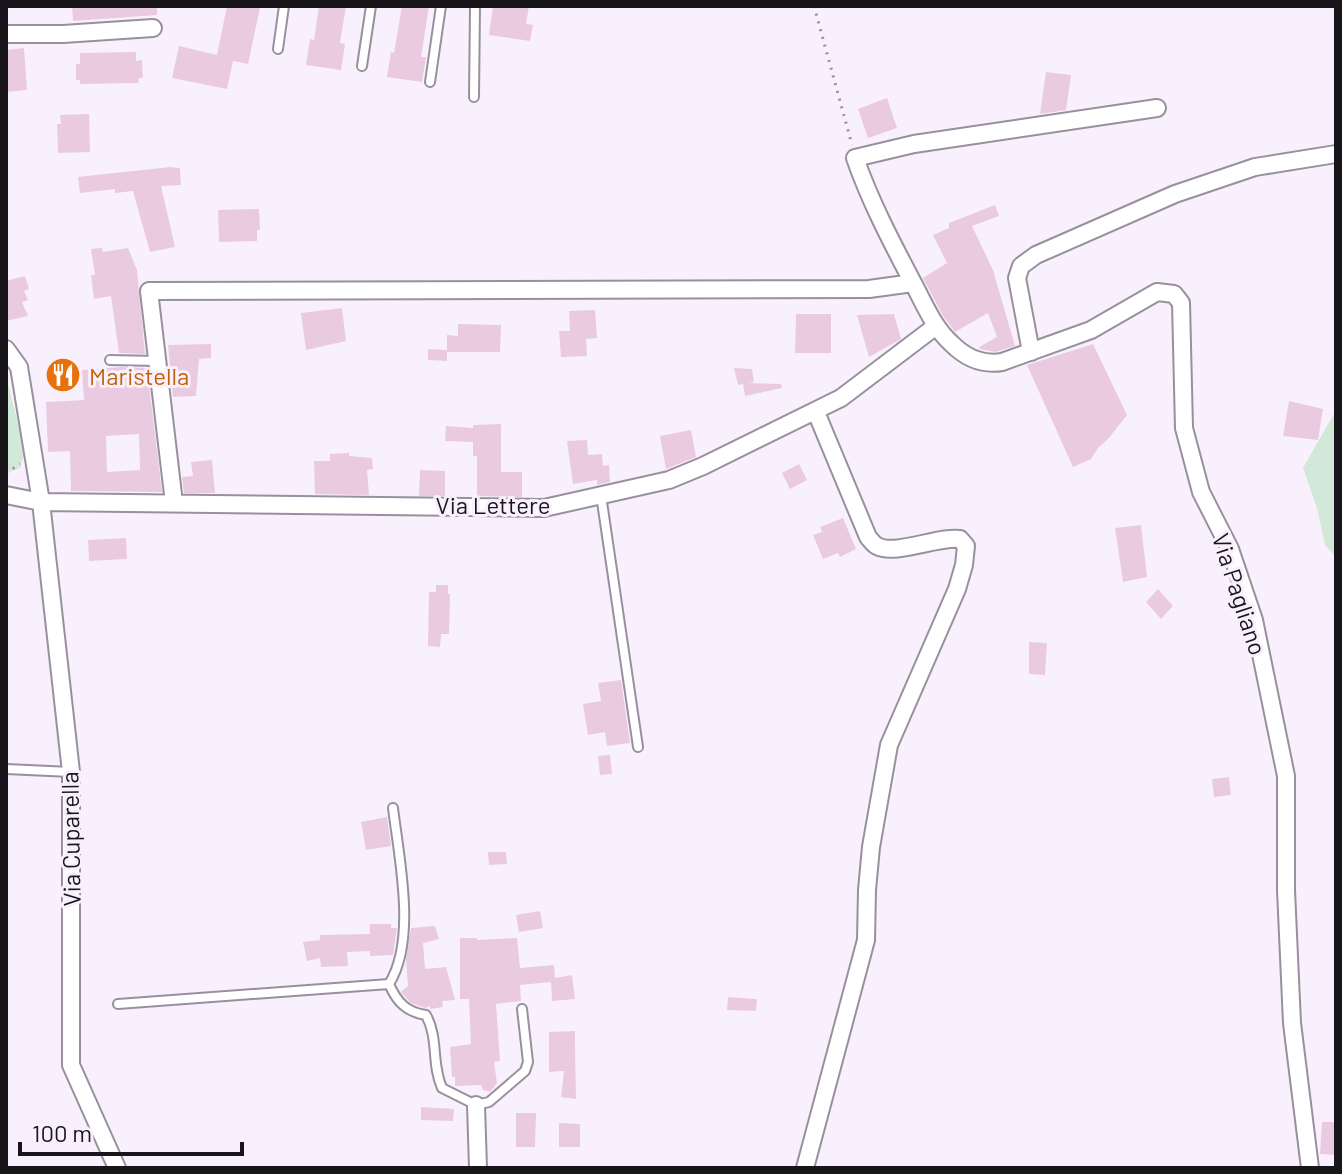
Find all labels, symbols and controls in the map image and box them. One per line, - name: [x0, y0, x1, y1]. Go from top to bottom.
- restaurant icon: Maristella: [44, 356, 82, 394]
- place label: Maristella: [89, 361, 189, 390]
- street label: Via Lettere: [436, 490, 550, 519]
- street label: Via Pagliano: [1207, 529, 1273, 659]
- street label: Via Cuparella: [54, 771, 86, 907]
- scale bar: [20, 1106, 242, 1156]
- text: 100 m: [32, 1118, 92, 1147]

